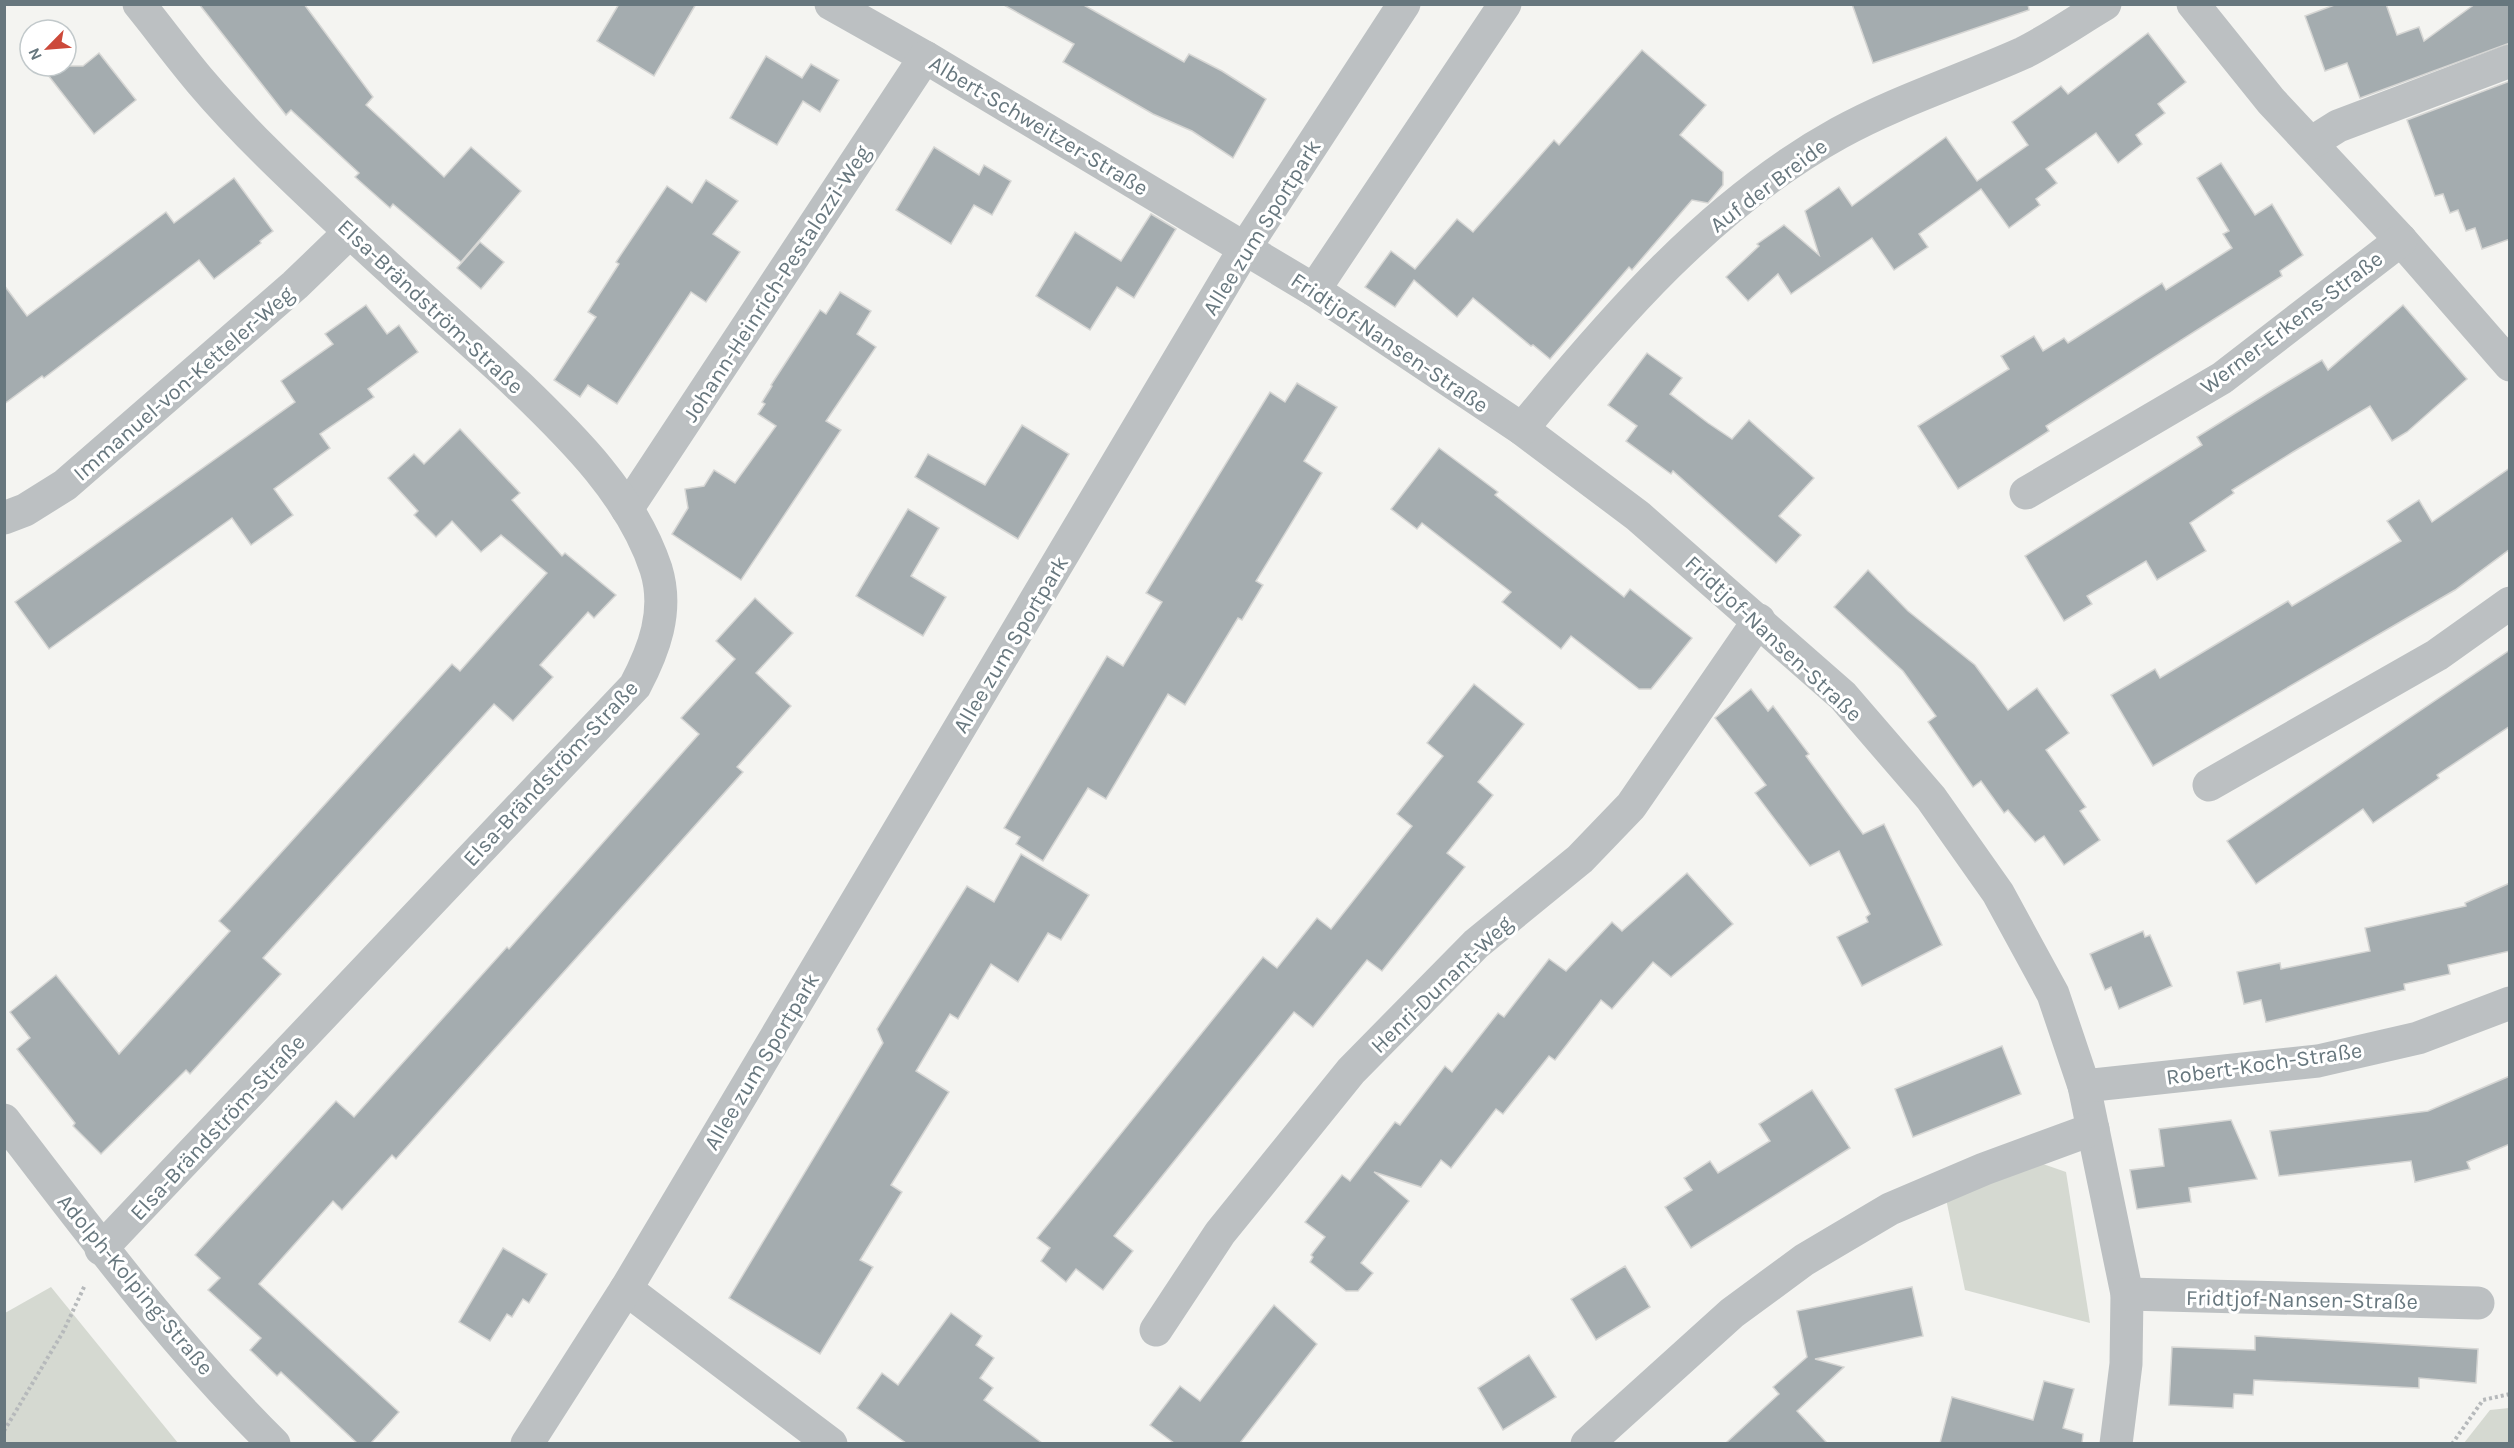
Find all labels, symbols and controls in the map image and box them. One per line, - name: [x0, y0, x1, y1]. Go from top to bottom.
- north arrow: [18, 18, 78, 78]
- text: N: [24, 45, 46, 63]
- street label: Albert-Schweitzer-Straße: [924, 50, 1153, 202]
- street label: Auf der Breide: [1705, 133, 1832, 238]
- street label: Allee zum Sportpark: [1197, 135, 1326, 320]
- street label: Johann-Heinrich-Pestalozzi-Weg: [678, 140, 876, 427]
- street label: Elsa-Brändström-Straße: [332, 214, 529, 400]
- street label: Werner-Erkens-Straße: [2195, 246, 2388, 400]
- street label: Fridtjof-Nansen-Straße: [1286, 267, 1493, 419]
- street label: Immanuel-von-Ketteler-Weg: [68, 281, 300, 487]
- street label: Fridtjof-Nansen-Straße: [1680, 550, 1867, 727]
- street label: Allee zum Sportpark: [948, 551, 1074, 738]
- street label: Elsa-Brändström-Straße: [458, 675, 644, 872]
- street label: Henri-Dunant-Weg: [1366, 910, 1518, 1059]
- street label: Allee zum Sportpark: [699, 968, 825, 1155]
- street label: Elsa-Brändström-Straße: [125, 1029, 311, 1226]
- street label: Robert-Koch-Straße: [2164, 1037, 2364, 1091]
- street label: Adolph-Kolping-Straße: [52, 1189, 219, 1380]
- street label: Fridtjof-Nansen-Straße: [2186, 1285, 2418, 1315]

